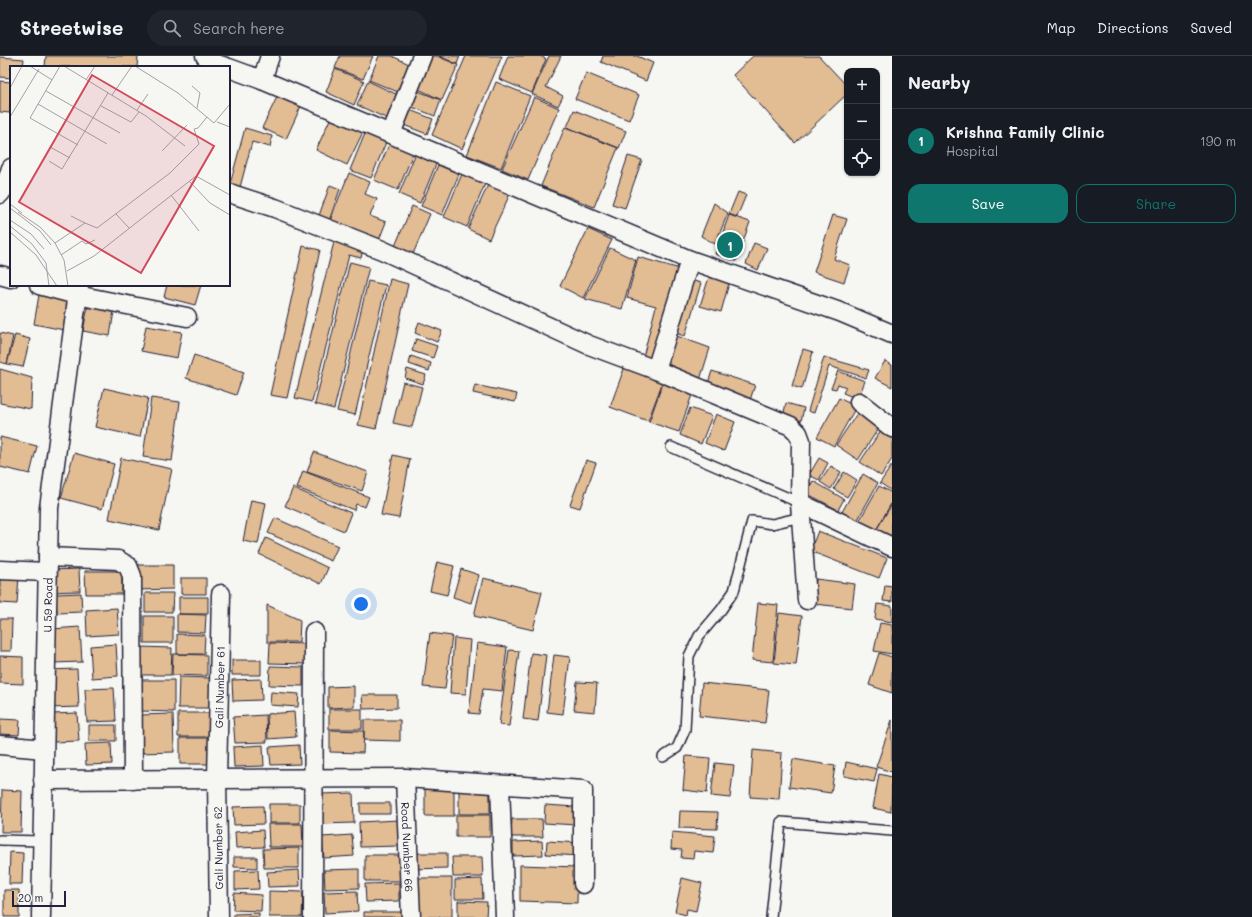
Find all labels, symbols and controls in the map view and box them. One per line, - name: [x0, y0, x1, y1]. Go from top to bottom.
- search box: [147, 10, 427, 46]
- text: Streetwise: [20, 15, 123, 40]
- icon: search: [161, 17, 183, 39]
- text: Search here: [193, 18, 285, 38]
- text: Map: [1047, 18, 1075, 37]
- text: Directions: [1097, 18, 1168, 37]
- text: Saved: [1190, 18, 1232, 37]
- inset map: [10, 66, 230, 286]
- map controls: [844, 68, 880, 176]
- button: +: [844, 68, 880, 104]
- text: Nearby: [908, 71, 970, 93]
- button: −: [844, 104, 880, 140]
- text: Krishna Family Clinic: [946, 122, 1105, 142]
- text: 1: [918, 132, 924, 149]
- text: 190 m: [1200, 132, 1236, 149]
- button: locate: [844, 140, 880, 176]
- text: Hospital: [946, 142, 998, 159]
- button: Save: [908, 184, 1068, 223]
- button: Share: [1076, 184, 1236, 223]
- pin: 1: [717, 230, 743, 260]
- street label: U 59 Road: [39, 578, 55, 633]
- your location: [351, 594, 371, 614]
- street label: Gali Number 61: [211, 646, 227, 728]
- street label: Road Number 66: [399, 802, 417, 892]
- street label: Gali Number 62: [210, 806, 226, 890]
- scale bar: [12, 889, 66, 908]
- text: 20 m: [18, 890, 43, 905]

